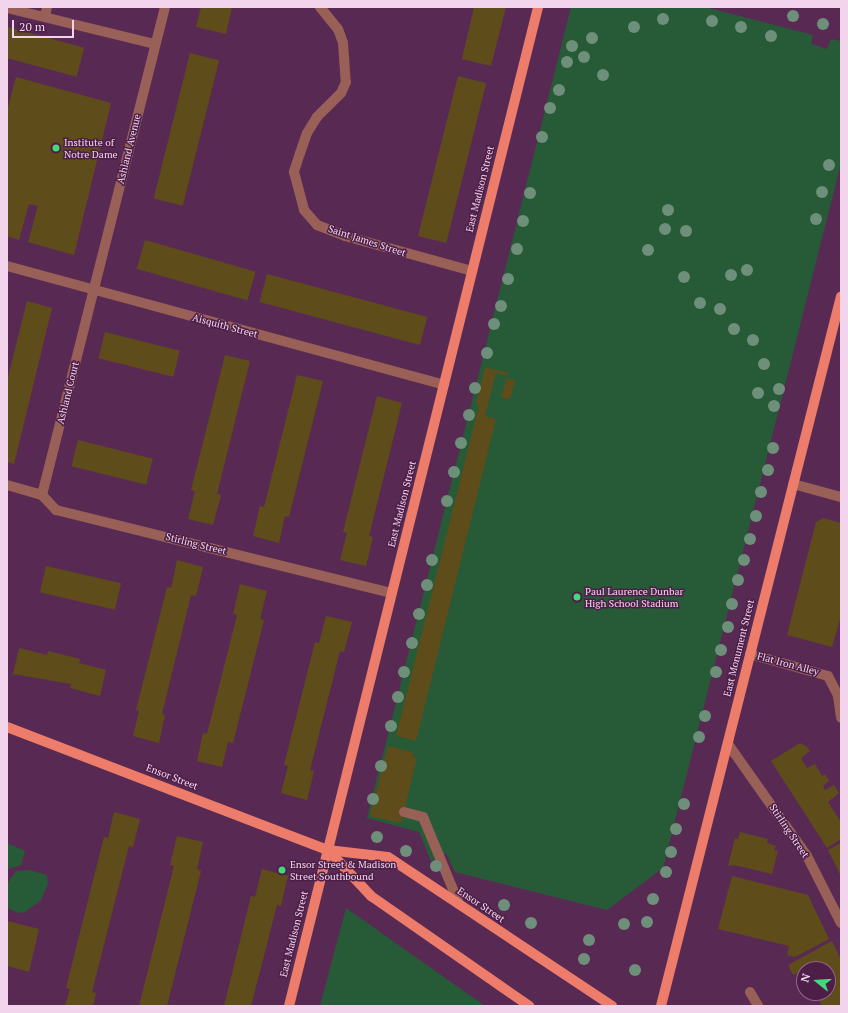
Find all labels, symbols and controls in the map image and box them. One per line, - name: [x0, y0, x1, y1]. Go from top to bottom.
- scale bar: [14, 12, 76, 38]
- text: 20 m: [19, 19, 45, 34]
- street label: Ashland Avenue: [114, 113, 144, 185]
- place label: Institute of Notre Dame: [64, 136, 118, 160]
- marker: Institute of Notre Dame: [51, 143, 61, 153]
- street label: East Madison Street: [463, 145, 497, 233]
- street label: Saint James Street: [327, 223, 407, 259]
- street label: Aisquith Street: [191, 312, 259, 340]
- street label: Ashland Court: [54, 360, 82, 426]
- street label: East Madison Street: [385, 460, 419, 548]
- street label: Stirling Street: [164, 531, 228, 557]
- place label: Paul Laurence Dunbar High School Stadium: [585, 585, 683, 608]
- marker: Paul Laurence Dunbar High School Stadium: [572, 592, 582, 602]
- street label: East Monument Street: [721, 598, 757, 698]
- street label: Flat Iron Alley: [756, 650, 820, 678]
- street label: Ensor Street: [144, 762, 200, 792]
- street label: Stirling Street: [767, 802, 811, 860]
- place label: Ensor Street & Madison Street Southbound: [290, 858, 396, 882]
- marker: Ensor Street & Madison Street Southbound: [277, 865, 287, 875]
- street label: Ensor Street: [455, 885, 507, 925]
- street label: East Madison Street: [277, 890, 311, 978]
- north arrow: [796, 961, 836, 1001]
- text: N: [798, 972, 813, 984]

